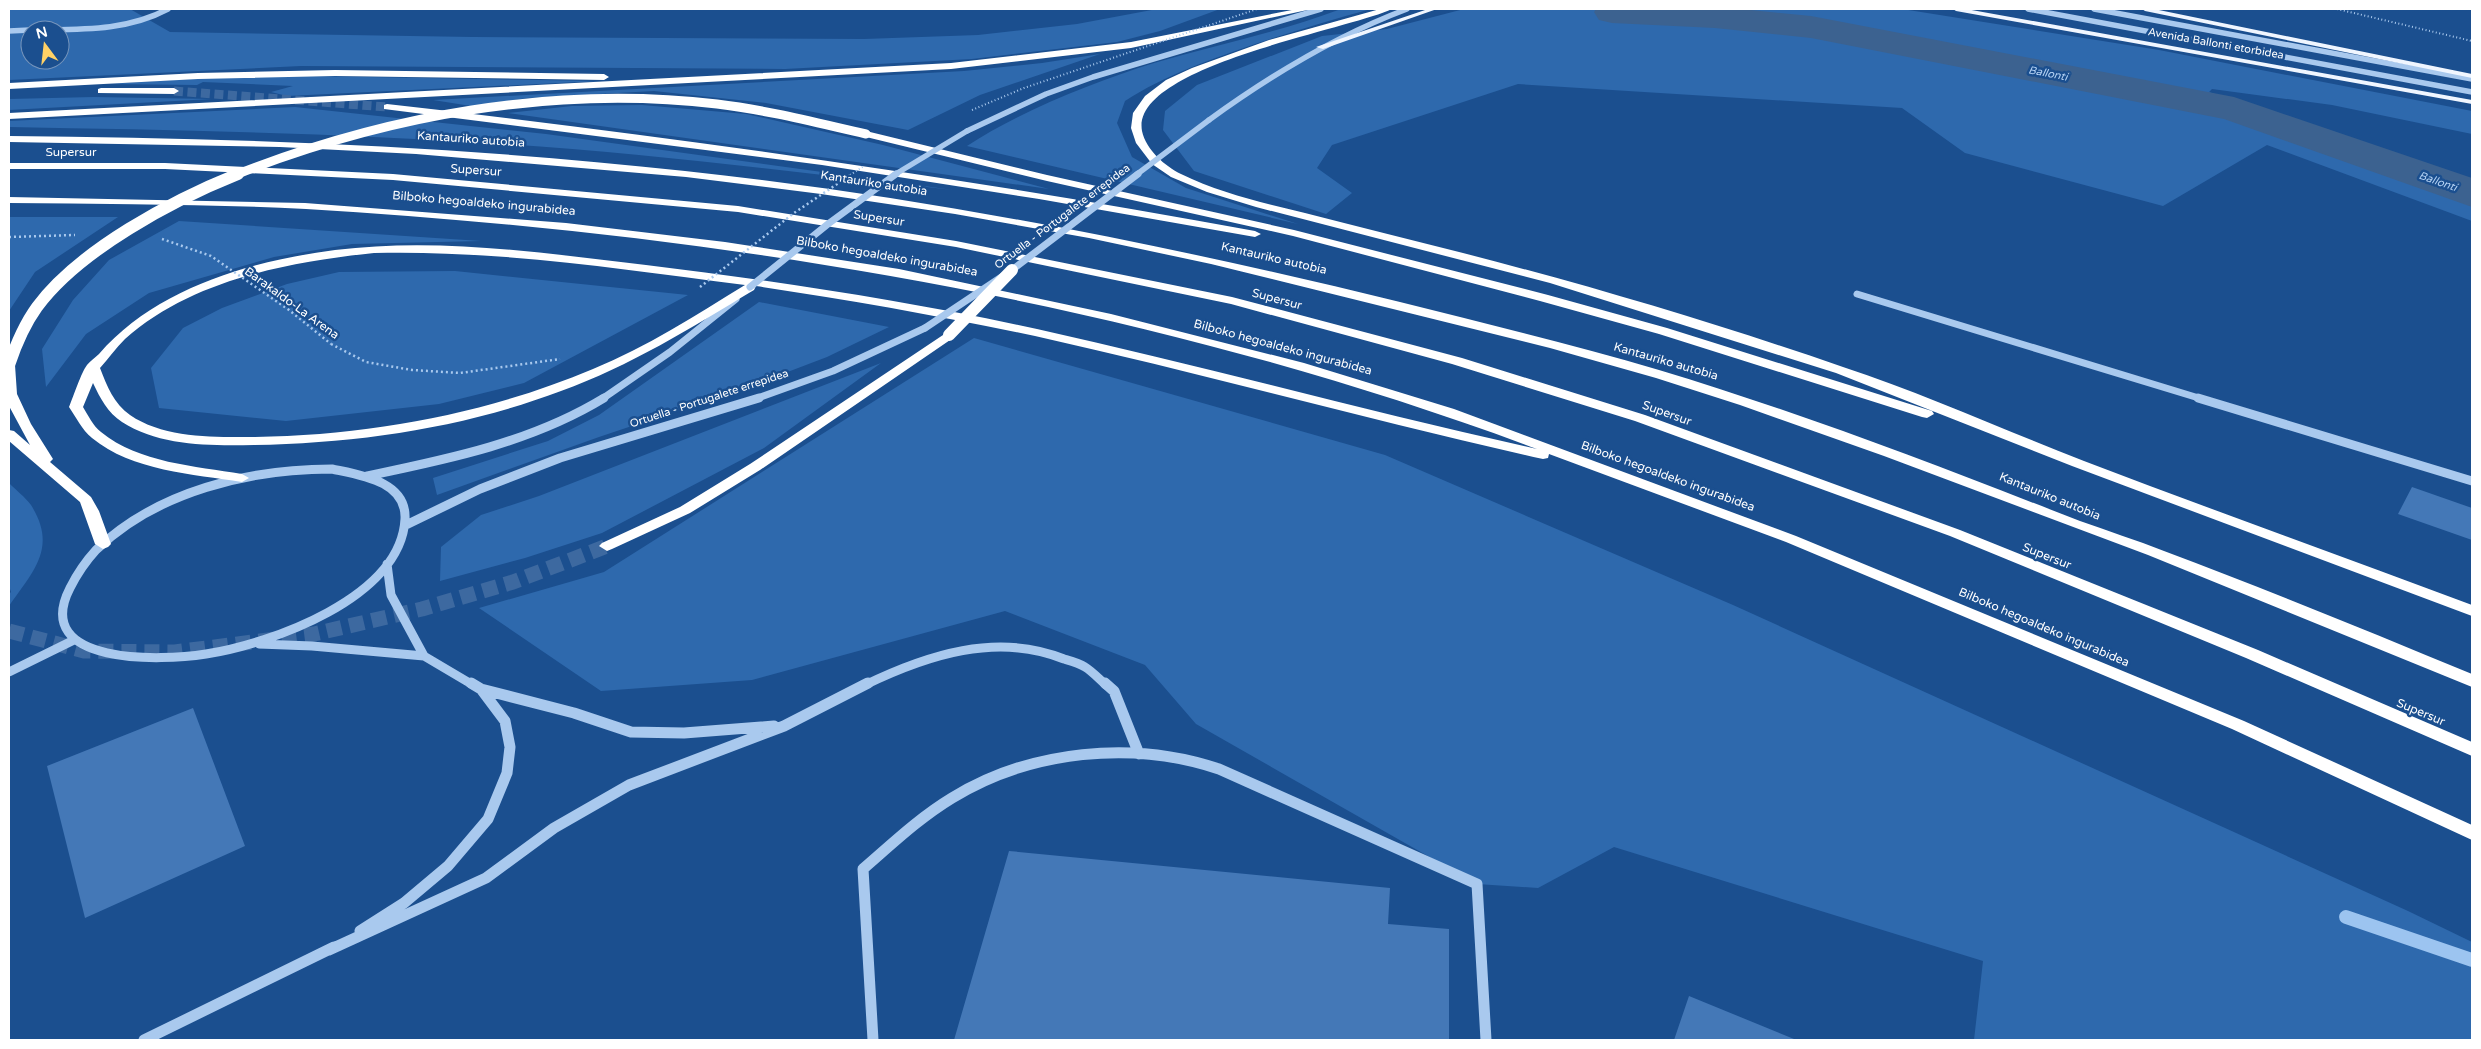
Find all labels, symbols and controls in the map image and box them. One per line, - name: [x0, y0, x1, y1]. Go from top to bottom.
- north arrow: [20, 20, 70, 70]
- text: N: [34, 23, 49, 43]
- street label: Avenida Ballonti etorbidea: [2147, 25, 2285, 62]
- water label: Ballonti: [2027, 63, 2070, 84]
- street label: Kantauriko autobia: [417, 128, 525, 150]
- street label: Supersur: [45, 145, 97, 159]
- street label: Supersur: [450, 161, 502, 179]
- street label: Ortuella - Portugalete errepidea: [992, 161, 1133, 272]
- street label: Kantauriko autobia: [820, 168, 928, 198]
- water label: Ballonti: [2417, 169, 2460, 194]
- street label: Bilboko hegoaldeko ingurabidea: [392, 188, 576, 218]
- street label: Supersur: [853, 207, 906, 229]
- street label: Bilboko hegoaldeko ingurabidea: [795, 233, 979, 279]
- street label: Kantauriko autobia: [1220, 239, 1328, 277]
- street label: Barakaldo-La Arena: [242, 264, 342, 342]
- street label: Supersur: [1250, 286, 1304, 312]
- street label: Bilboko hegoaldeko ingurabidea: [1192, 316, 1374, 378]
- street label: Kantauriko autobia: [1612, 339, 1720, 383]
- street label: Ortuella - Portugalete errepidea: [628, 367, 790, 430]
- street label: Supersur: [1641, 398, 1694, 428]
- street label: Bilboko hegoaldeko ingurabidea: [1579, 438, 1757, 514]
- street label: Kantauriko autobia: [1997, 469, 2103, 523]
- street label: Supersur: [2021, 540, 2074, 572]
- street label: Bilboko hegoaldeko ingurabidea: [1957, 585, 2131, 669]
- street label: Supersur: [2395, 696, 2448, 729]

